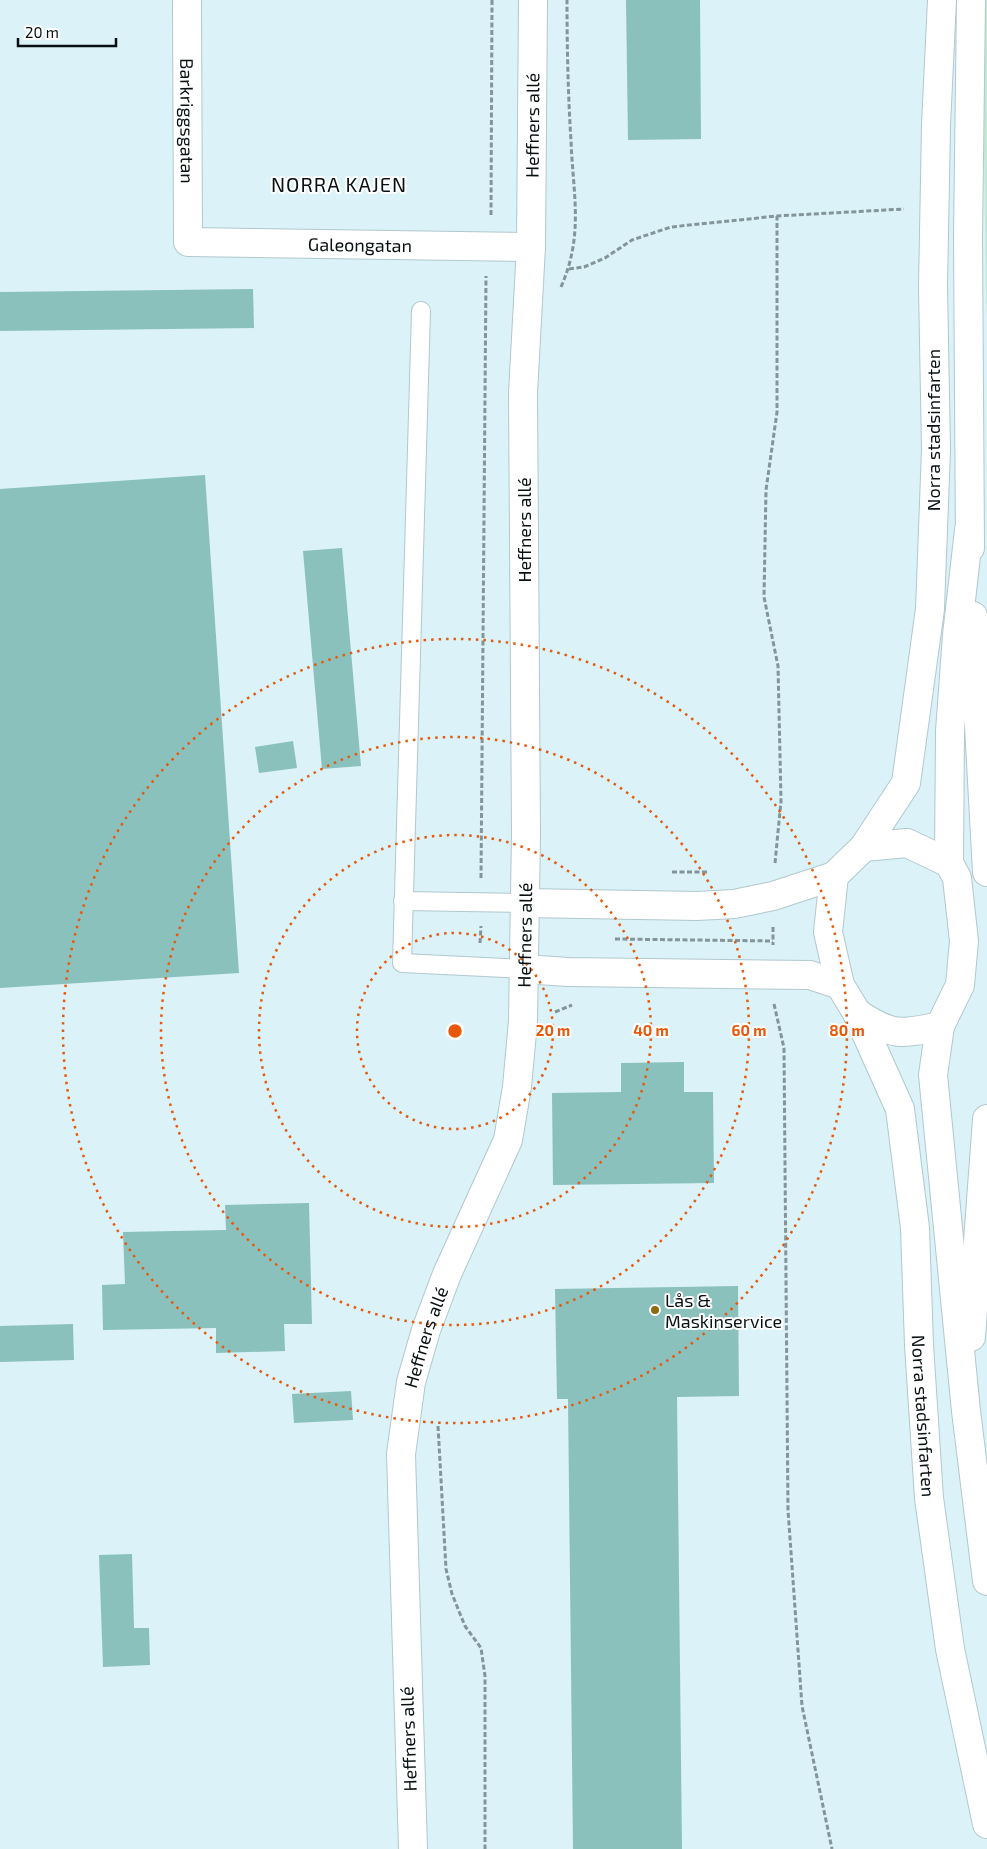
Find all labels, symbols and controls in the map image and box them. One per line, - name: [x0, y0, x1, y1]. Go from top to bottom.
- scale bar: [18, 15, 115, 47]
- text: 20 m: [25, 23, 59, 41]
- street label: Barkriggsgatan: [176, 58, 199, 184]
- street label: Heffners allé: [521, 73, 543, 178]
- district label: NORRA KAJEN: [271, 172, 407, 196]
- street label: Galeongatan: [308, 233, 412, 256]
- street label: Norra stadsinfarten: [922, 349, 944, 511]
- street label: Heffners allé: [513, 477, 535, 583]
- street label: Heffners allé: [513, 882, 536, 988]
- text: 20 m: [536, 1021, 570, 1039]
- text: 40 m: [633, 1021, 669, 1039]
- text: 60 m: [732, 1021, 766, 1039]
- text: 80 m: [829, 1021, 865, 1039]
- centre of rings: [446, 1022, 464, 1040]
- street label: Heffners allé: [399, 1283, 452, 1390]
- place label: Lås & Maskinservice: [665, 1289, 782, 1332]
- marker: Lås & Maskinservice: [649, 1304, 661, 1316]
- street label: Norra stadsinfarten: [908, 1334, 940, 1498]
- street label: Heffners allé: [395, 1686, 421, 1792]

